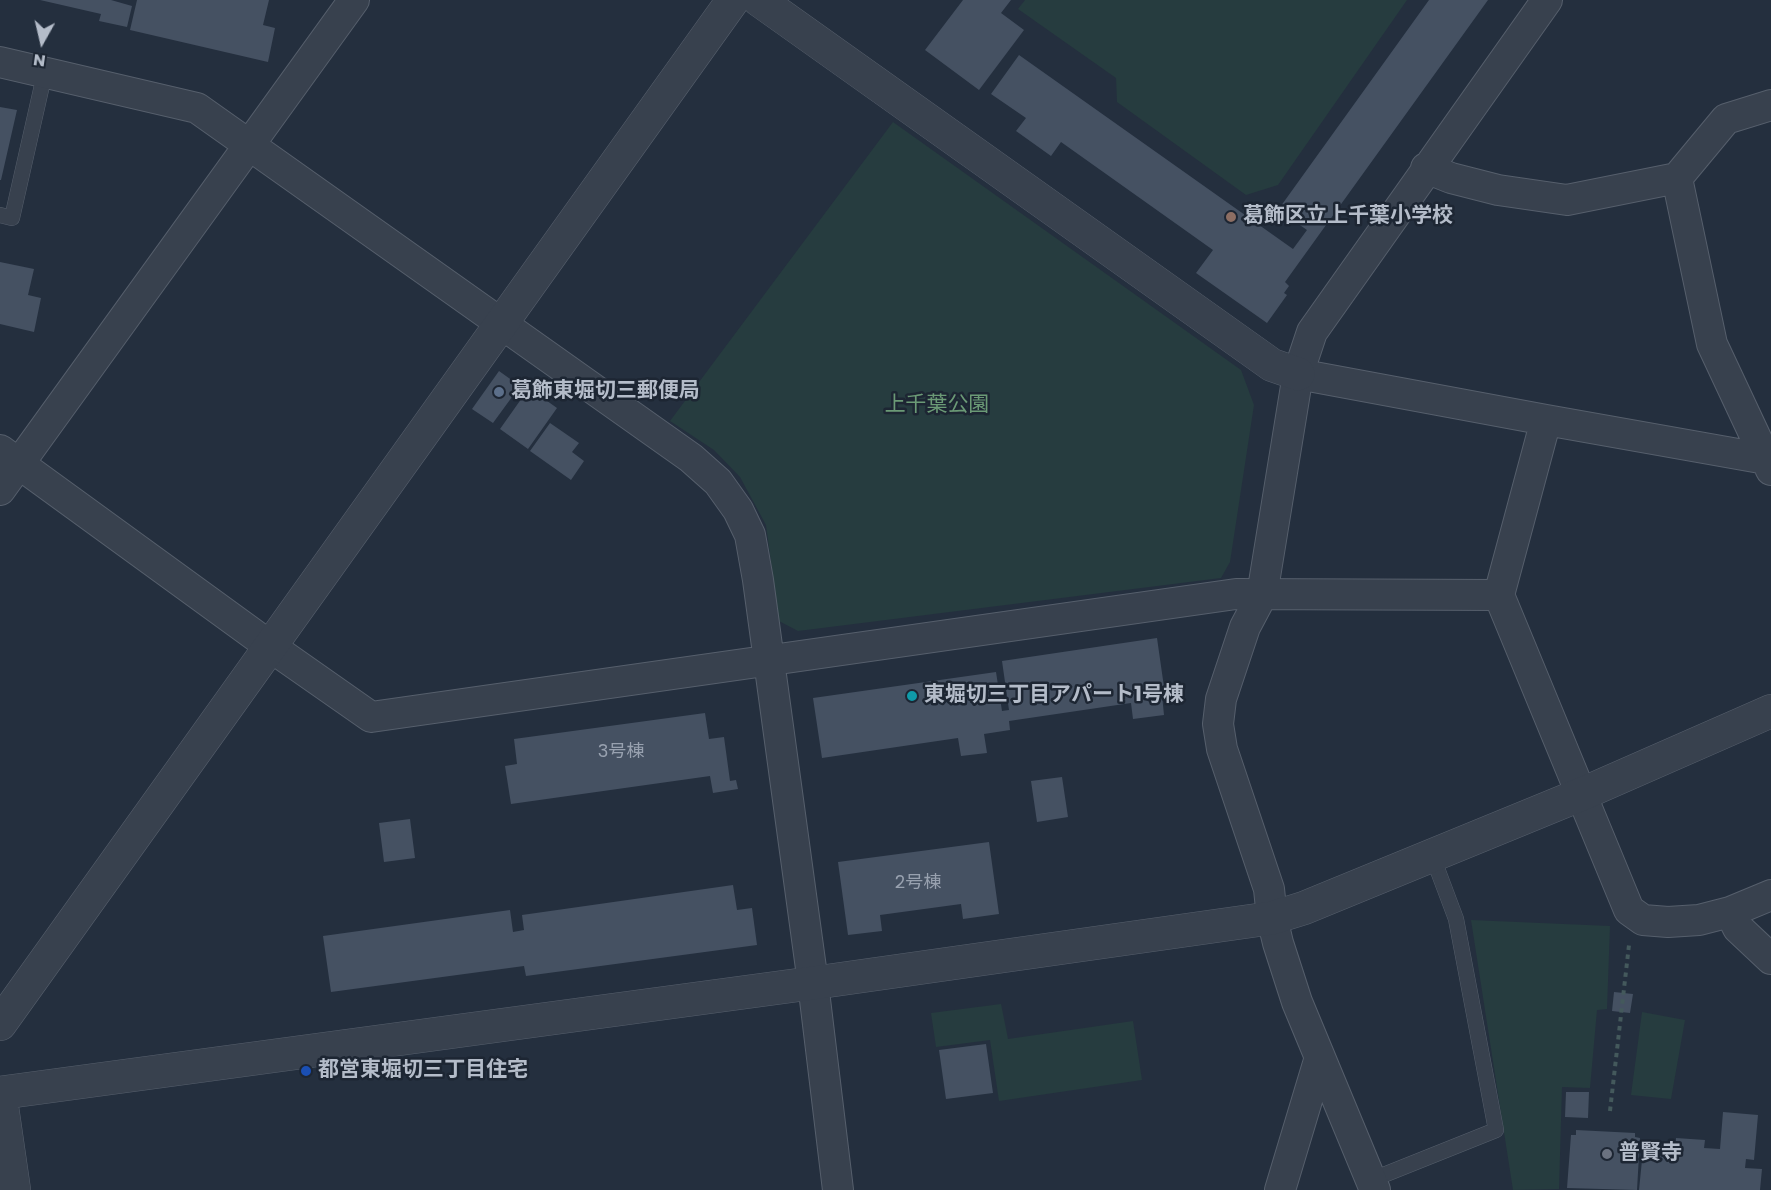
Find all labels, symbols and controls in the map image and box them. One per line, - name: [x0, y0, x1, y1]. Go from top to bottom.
- north arrow: [12, 12, 72, 72]
- text: N: [32, 48, 47, 73]
- place label: 葛飾区立上千葉小学校: [1243, 204, 1453, 230]
- marker: 葛飾区立上千葉小学校: [1224, 210, 1238, 224]
- place label: 葛飾東堀切三郵便局: [511, 379, 700, 405]
- marker: 葛飾東堀切三郵便局: [492, 385, 506, 399]
- park label: 上千葉公園: [885, 393, 989, 419]
- place label: 東堀切三丁目アパート1号棟: [924, 683, 1184, 709]
- marker: 東堀切三丁目アパート1号棟: [905, 689, 919, 703]
- house number: 3号棟: [598, 741, 644, 763]
- house number: 2号棟: [895, 872, 941, 894]
- place label: 都営東堀切三丁目住宅: [318, 1058, 528, 1084]
- marker: 都営東堀切三丁目住宅: [299, 1064, 313, 1078]
- place label: 普賢寺: [1619, 1141, 1682, 1167]
- marker: 普賢寺: [1600, 1147, 1614, 1161]

